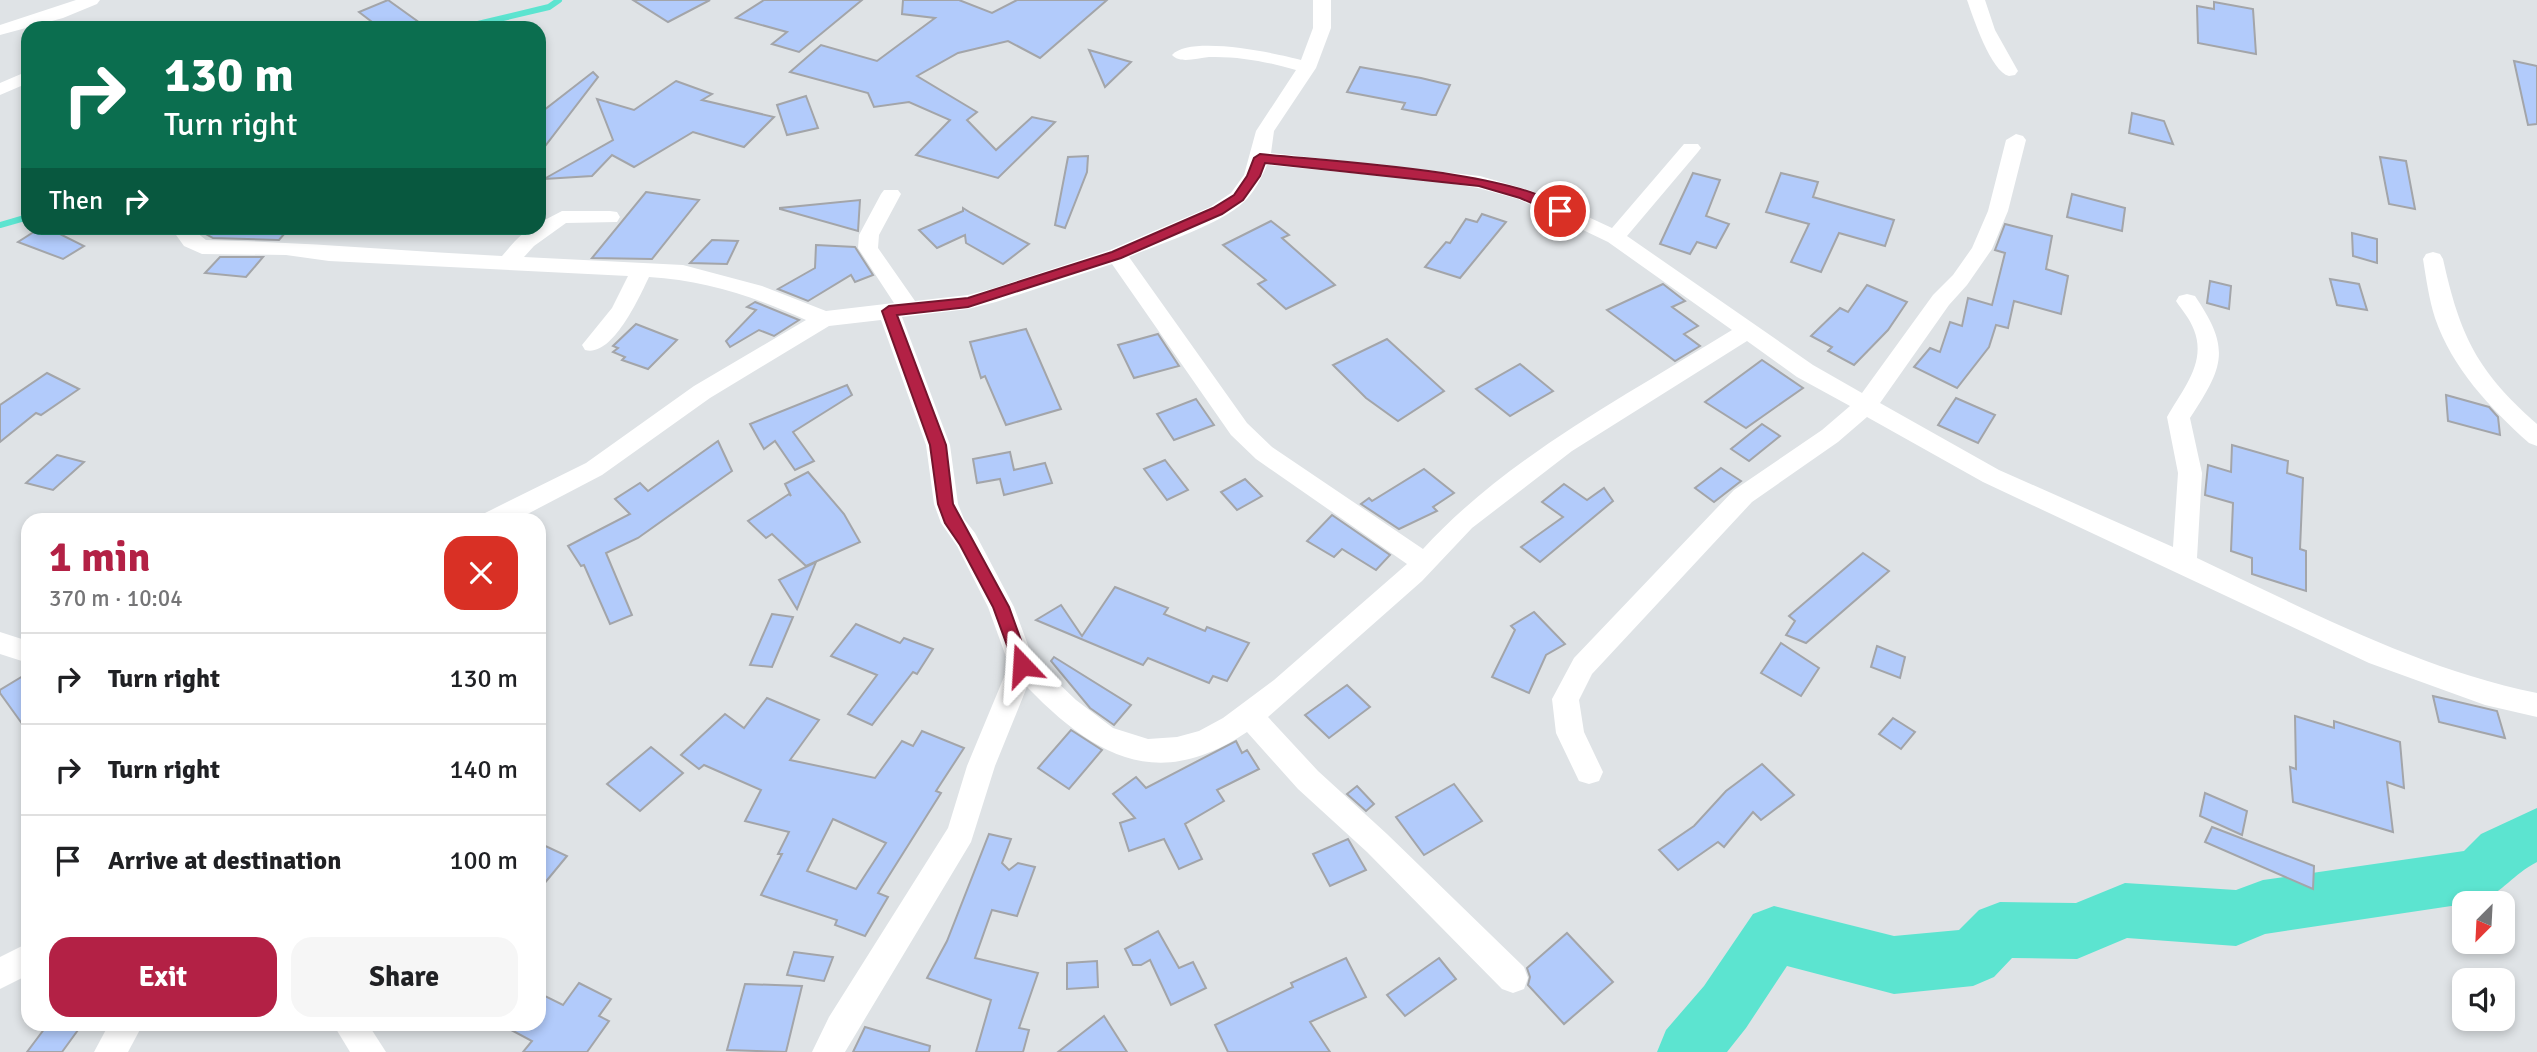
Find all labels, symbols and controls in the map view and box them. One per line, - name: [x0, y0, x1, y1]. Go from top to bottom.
- text: 130 m: [164, 45, 294, 105]
- icon: right: [49, 49, 140, 140]
- text: Turn right: [164, 105, 297, 144]
- pin: [1530, 181, 1590, 241]
- icon: right: [117, 182, 155, 220]
- text: Then: [49, 185, 103, 217]
- icon: arrive: [1541, 192, 1579, 230]
- text: 1 min: [49, 532, 150, 583]
- button: close: [444, 536, 518, 610]
- text: 370 m · 10:04: [49, 584, 183, 613]
- position arrow: [985, 628, 1059, 702]
- icon: right: [49, 660, 87, 698]
- text: Turn right: [108, 663, 220, 695]
- text: 130 m: [449, 663, 518, 695]
- icon: right: [49, 751, 87, 789]
- text: Turn right: [108, 754, 220, 786]
- text: 140 m: [449, 754, 518, 786]
- icon: arrive: [49, 842, 87, 880]
- text: Arrive at destination: [108, 845, 341, 877]
- text: 100 m: [449, 845, 518, 877]
- north arrow: [2452, 891, 2515, 954]
- map controls: [2452, 891, 2515, 1031]
- button: Exit: [49, 937, 277, 1017]
- button: Share: [291, 937, 518, 1017]
- button: sound: [2452, 968, 2515, 1031]

